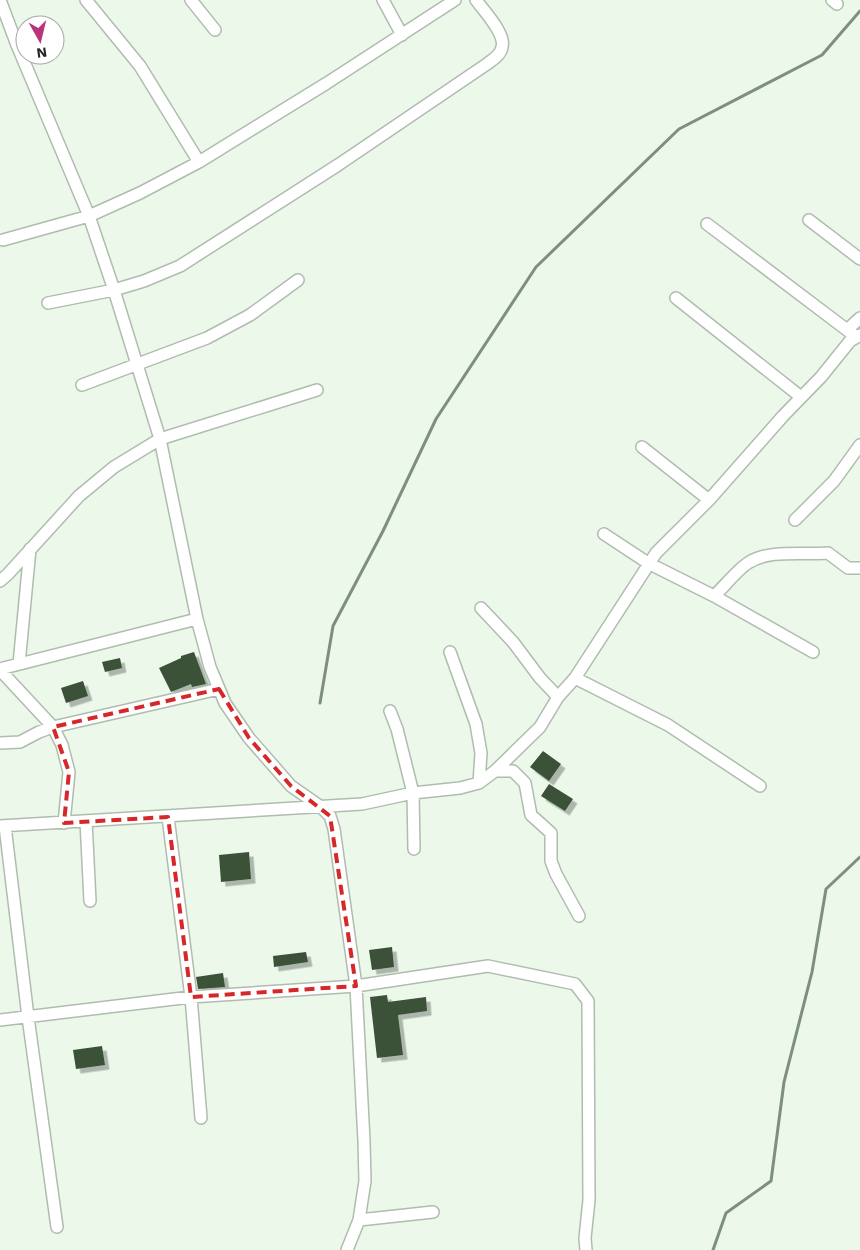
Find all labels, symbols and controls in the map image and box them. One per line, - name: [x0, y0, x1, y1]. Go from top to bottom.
- north arrow: [15, 15, 65, 65]
- text: N: [36, 44, 48, 62]

